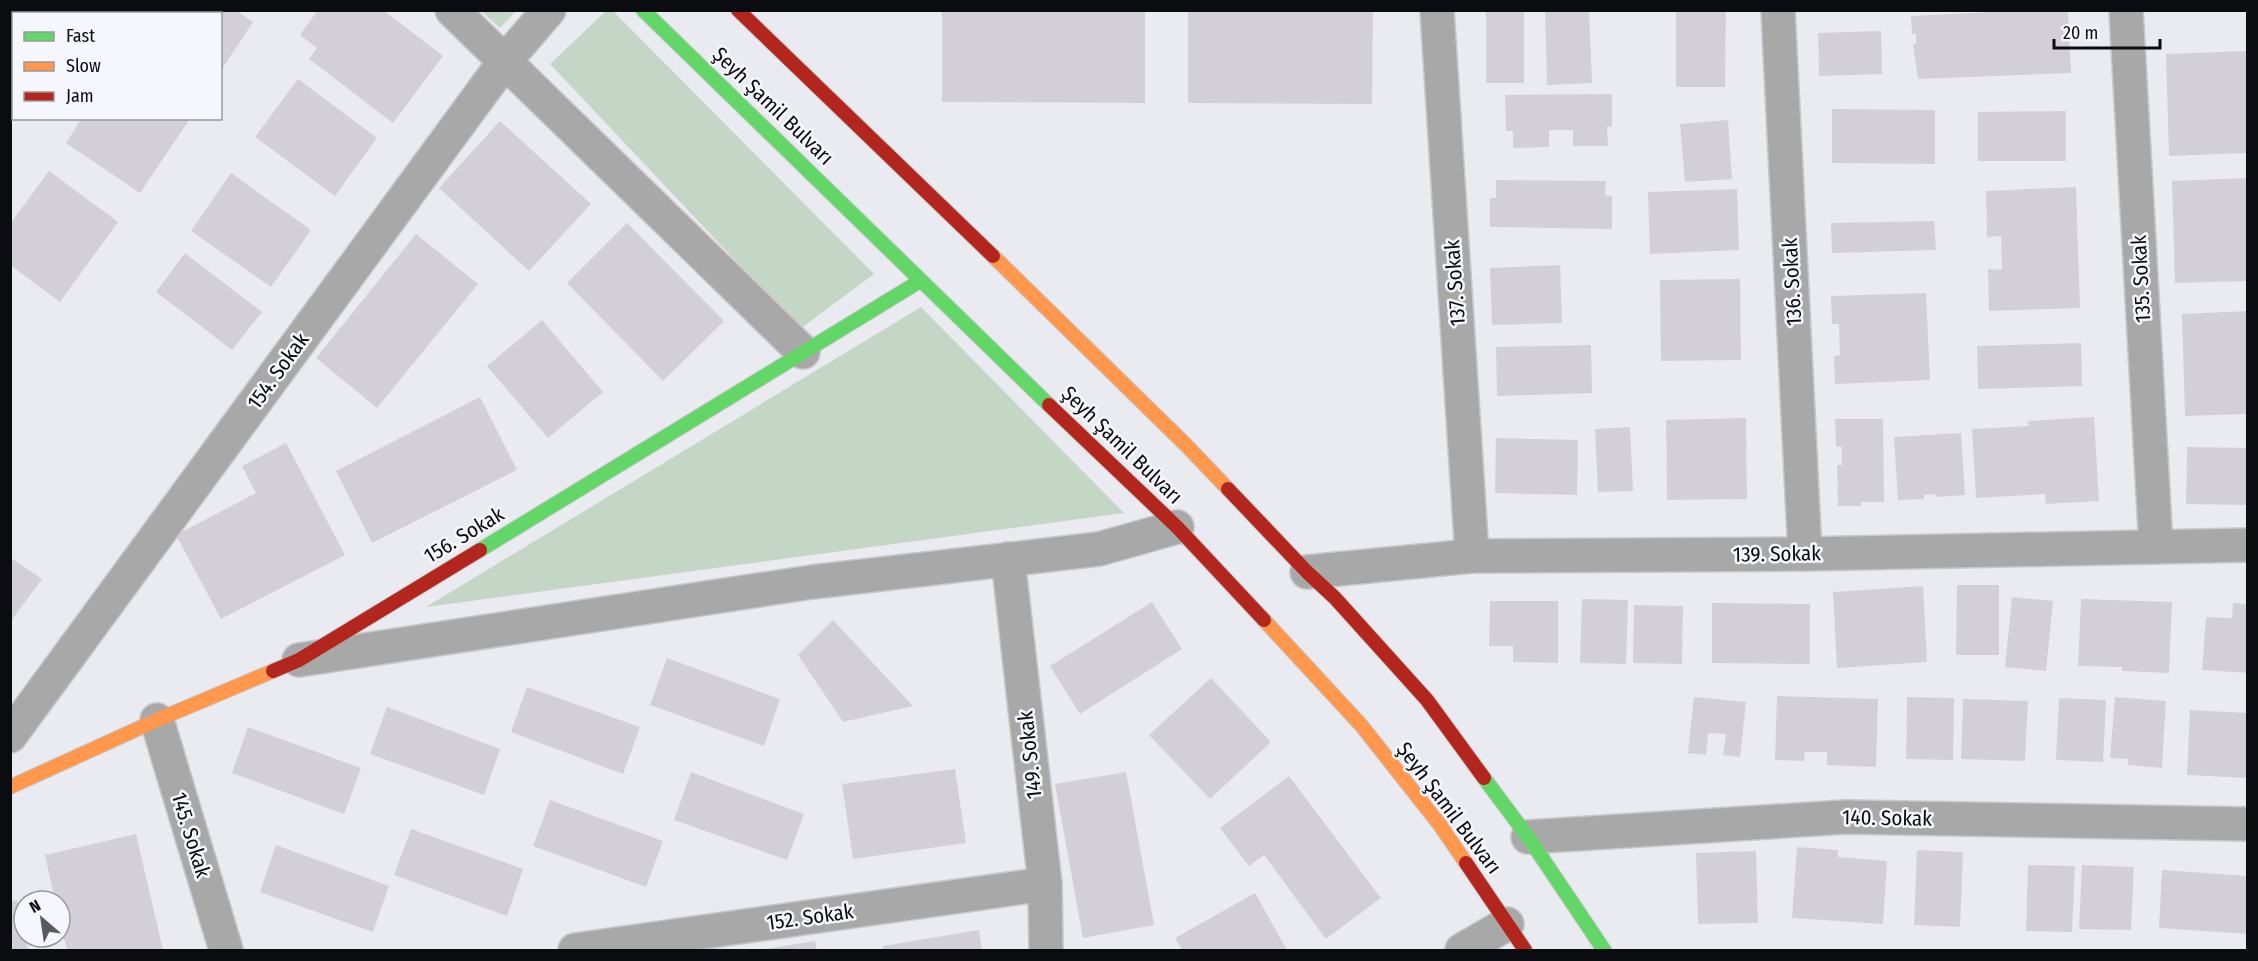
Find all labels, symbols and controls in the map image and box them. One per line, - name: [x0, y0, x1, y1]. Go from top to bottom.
- legend: [12, 12, 222, 120]
- scale bar: [2054, 12, 2160, 50]
- text: 20 m: [2063, 22, 2098, 44]
- text: Fast: [66, 25, 95, 47]
- street label: Şeyh Şamil Bulvarı: [707, 42, 839, 170]
- text: Slow: [66, 55, 101, 77]
- text: Jam: [66, 85, 94, 107]
- street label: 135. Sokak: [2126, 234, 2156, 323]
- street label: 136. Sokak: [1777, 237, 1807, 327]
- street label: 137. Sokak: [1439, 239, 1471, 327]
- street label: 154. Sokak: [242, 327, 315, 414]
- street label: Şeyh Şamil Bulvarı: [1056, 381, 1188, 509]
- street label: 156. Sokak: [419, 501, 509, 569]
- street label: 139. Sokak: [1733, 540, 1821, 568]
- street label: 149. Sokak: [1012, 709, 1048, 800]
- street label: Şeyh Şamil Bulvarı: [1391, 737, 1507, 879]
- street label: 145. Sokak: [166, 789, 216, 881]
- street label: 140. Sokak: [1842, 804, 1932, 832]
- north arrow: [12, 889, 72, 949]
- text: N: [26, 896, 44, 917]
- street label: 152. Sokak: [765, 898, 855, 936]

